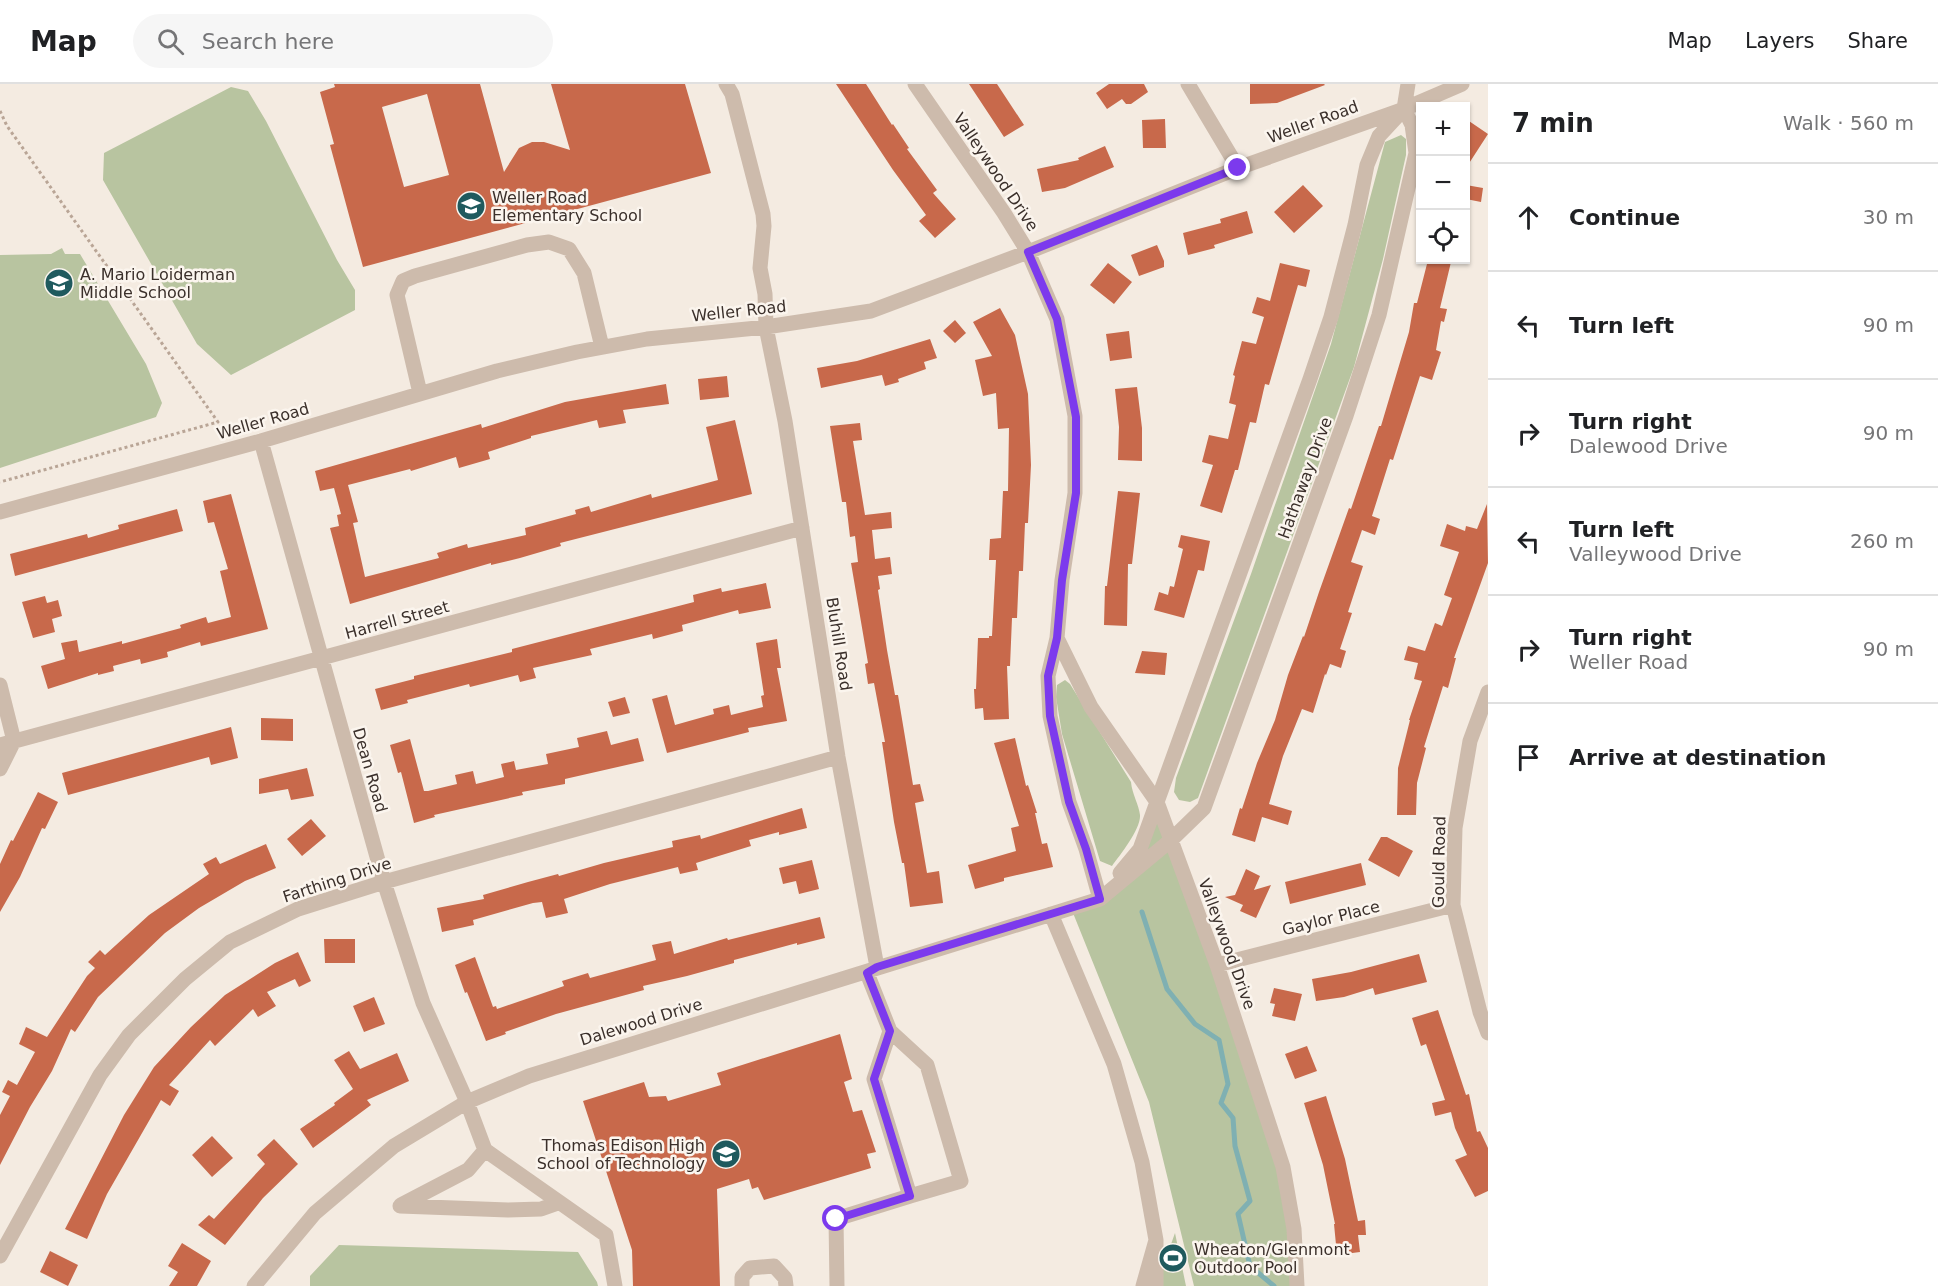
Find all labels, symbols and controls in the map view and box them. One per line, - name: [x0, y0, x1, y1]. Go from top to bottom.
- search box: [133, 14, 553, 68]
- text: Map: [30, 25, 97, 58]
- icon: search: [154, 25, 187, 58]
- text: Search here: [202, 29, 334, 54]
- text: Map: [1668, 29, 1712, 53]
- text: Layers: [1745, 29, 1814, 53]
- text: Share: [1847, 29, 1908, 53]
- street label: Weller Road: [1265, 97, 1361, 147]
- map controls: [1416, 102, 1470, 264]
- button: +: [1416, 102, 1470, 156]
- text: 7 min: [1512, 108, 1594, 138]
- street label: Valleywood Drive: [949, 109, 1043, 235]
- text: Walk · 560 m: [1783, 111, 1914, 135]
- route end: [1224, 154, 1250, 180]
- button: −: [1416, 156, 1470, 210]
- place label: Weller Road Elementary School: [492, 188, 642, 225]
- school or university icon: Weller Road Elementary School: [455, 190, 487, 222]
- icon: ahead: [1512, 201, 1545, 234]
- text: Continue: [1569, 205, 1680, 230]
- text: 30 m: [1863, 205, 1914, 229]
- button: locate: [1416, 210, 1470, 264]
- place label: A. Mario Loiderman Middle School: [80, 265, 235, 302]
- school or university icon: A. Mario Loiderman Middle School: [43, 267, 75, 299]
- street label: Weller Road: [691, 297, 787, 325]
- icon: left: [1512, 309, 1545, 342]
- text: Turn left: [1569, 313, 1674, 338]
- text: 90 m: [1863, 313, 1914, 337]
- street label: Weller Road: [215, 399, 311, 443]
- text: Turn right: [1569, 409, 1692, 434]
- street label: Hathaway Drive: [1274, 415, 1336, 541]
- icon: right: [1512, 417, 1545, 450]
- text: 90 m: [1863, 421, 1914, 445]
- text: Dalewood Drive: [1569, 434, 1728, 458]
- text: Turn left: [1569, 517, 1674, 542]
- icon: left: [1512, 525, 1545, 558]
- text: 260 m: [1850, 529, 1914, 553]
- text: Valleywood Drive: [1569, 542, 1742, 566]
- street label: Bluhill Road: [822, 596, 856, 692]
- street label: Harrell Street: [343, 597, 451, 643]
- text: Turn right: [1569, 625, 1692, 650]
- icon: right: [1512, 633, 1545, 666]
- text: 90 m: [1863, 637, 1914, 661]
- text: Weller Road: [1569, 650, 1688, 674]
- street label: Dean Road: [349, 725, 391, 815]
- icon: arrive: [1512, 741, 1545, 774]
- text: Arrive at destination: [1569, 745, 1826, 770]
- street label: Gould Road: [1429, 816, 1449, 908]
- street label: Farthing Drive: [280, 854, 394, 906]
- street label: Valleywood Drive: [1194, 876, 1260, 1012]
- street label: Gaylor Place: [1280, 897, 1382, 939]
- street label: Dalewood Drive: [578, 994, 704, 1050]
- place label: Thomas Edison High School of Technology: [537, 1136, 705, 1173]
- school or university icon: Thomas Edison High School of Technology: [710, 1138, 742, 1170]
- route start: [822, 1205, 848, 1231]
- place label: Wheaton/Glenmont Outdoor Pool: [1194, 1240, 1350, 1277]
- sports icon: Wheaton/Glenmont Outdoor Pool: [1157, 1242, 1189, 1274]

